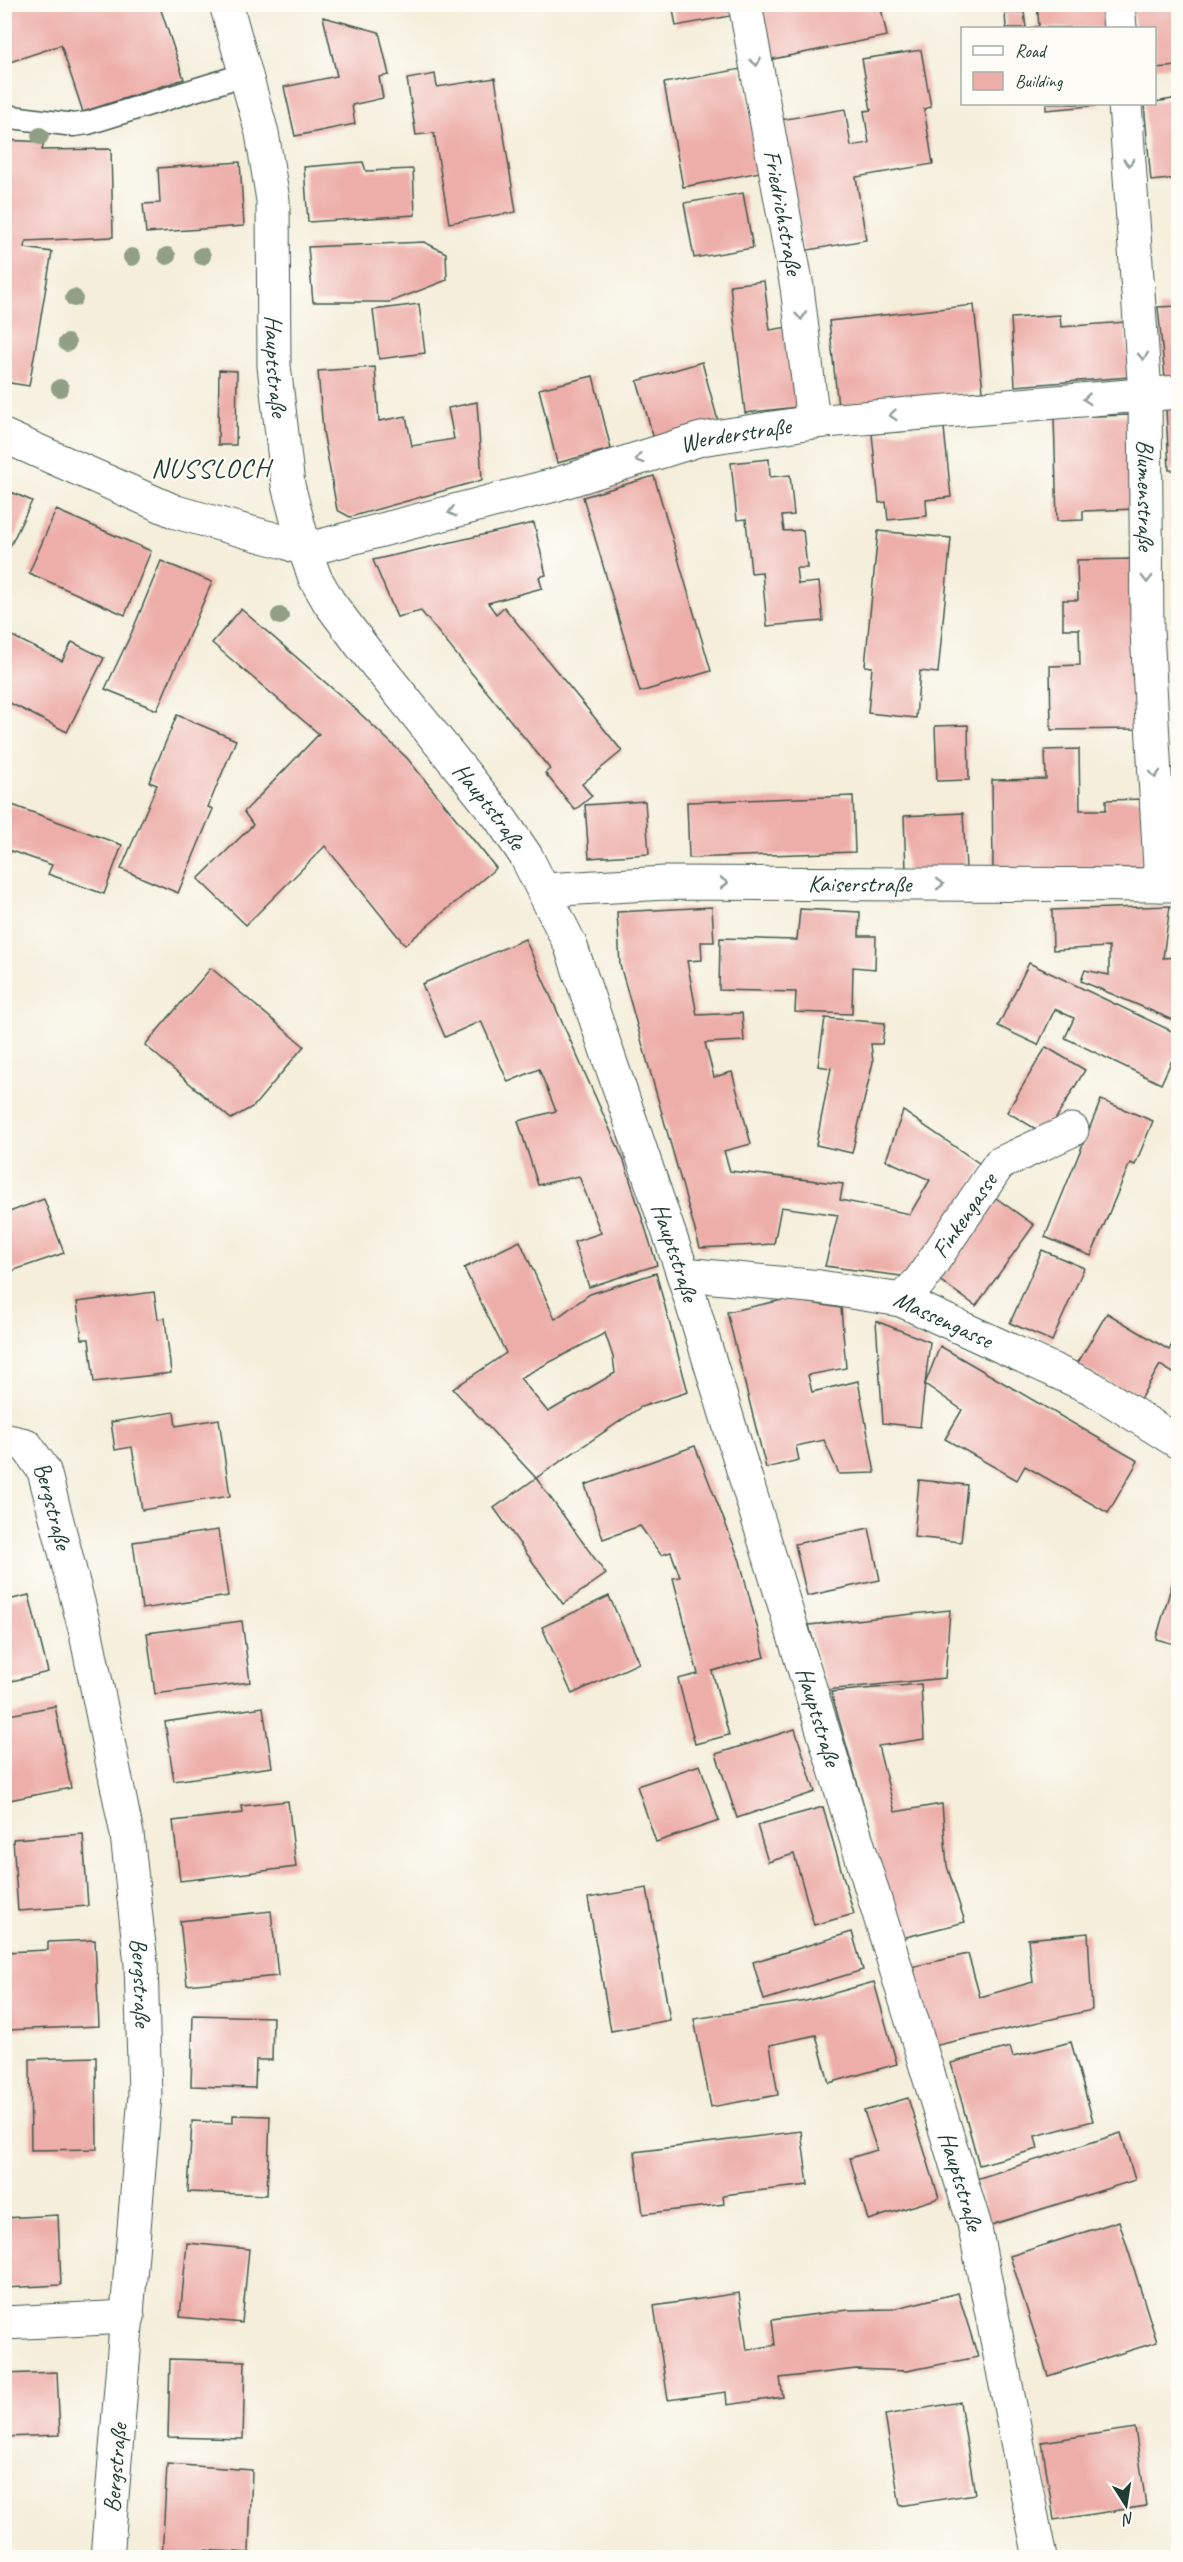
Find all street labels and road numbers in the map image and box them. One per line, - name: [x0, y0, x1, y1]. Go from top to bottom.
- street label: Friedrichstraße: [757, 148, 810, 280]
- street label: Hauptstraße: [259, 315, 295, 421]
- street label: Werderstraße: [676, 410, 795, 460]
- street label: Blumenstraße: [1130, 440, 1161, 553]
- street label: Hauptstraße: [446, 757, 533, 857]
- street label: Kaiserstraße: [808, 869, 914, 899]
- street label: Finkengasse: [925, 1165, 1005, 1264]
- street label: Hauptstraße: [645, 1199, 706, 1307]
- street label: Massengasse: [889, 1284, 999, 1356]
- street label: Bergstraße: [27, 1455, 79, 1555]
- street label: Hauptstraße: [789, 1663, 849, 1772]
- street label: Bergstraße: [123, 1936, 158, 2030]
- street label: Hauptstraße: [932, 2128, 991, 2235]
- street label: Bergstraße: [96, 2420, 134, 2514]

